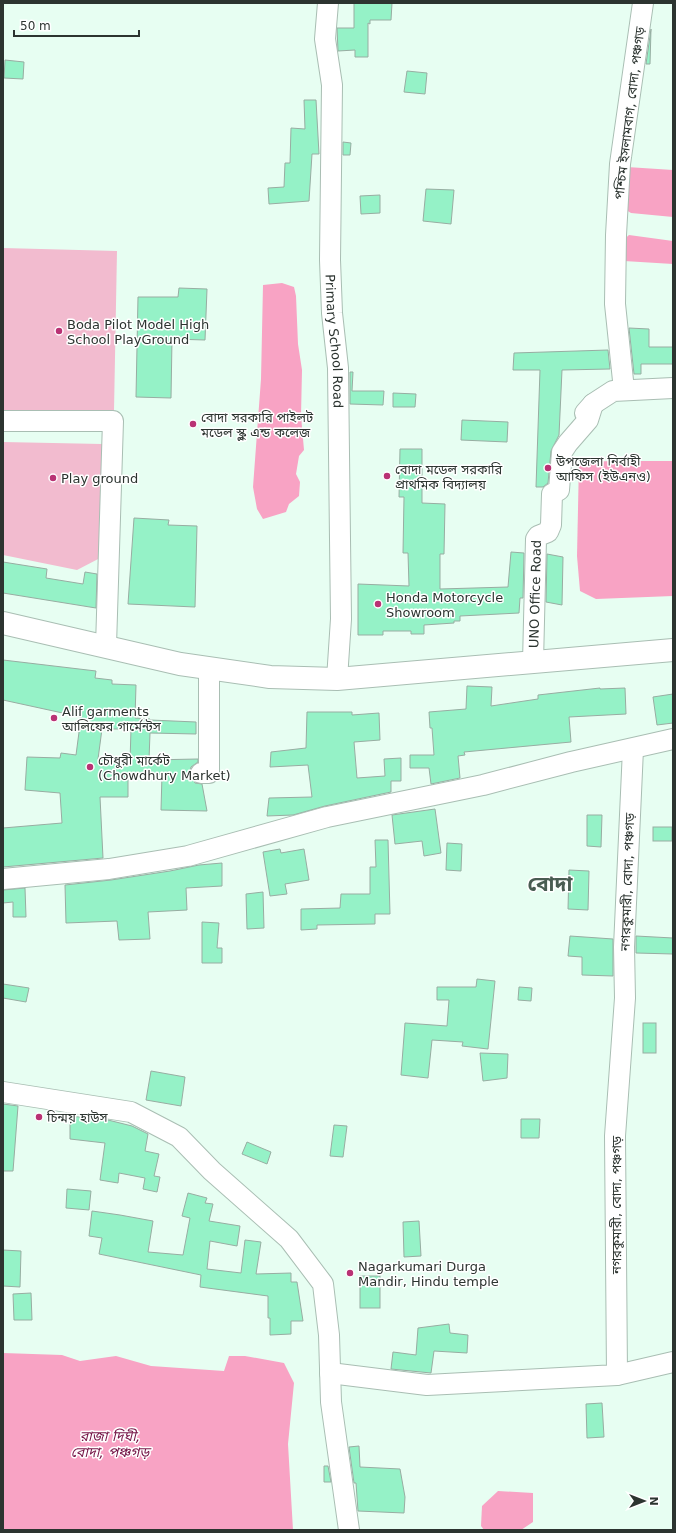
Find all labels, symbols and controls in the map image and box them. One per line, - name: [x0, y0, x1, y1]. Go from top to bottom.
- scale bar: [14, 12, 139, 38]
- text: 50 m: [20, 19, 51, 33]
- street label: পশ্চিম ইসলামবাগ, বোদা, পঞ্চগড়: [611, 25, 648, 200]
- street label: Primary School Road: [323, 274, 345, 408]
- place label: Boda Pilot Model High School PlayGround: [67, 317, 209, 347]
- marker: Boda Pilot Model High School PlayGround: [54, 326, 64, 336]
- place label: বোদা সরকারি পাইলট মডেল স্কুল এন্ড কলেজ: [200, 410, 314, 441]
- marker: বোদা সরকারি পাইলট মডেল স্কুল এন্ড কলেজ: [188, 419, 198, 429]
- place label: উপজেলা নির্বাহী আফিস (ইউএনও): [555, 454, 651, 484]
- place label: বোদা মডেল সরকারি প্রাথমিক বিদ্যালয়: [395, 462, 502, 492]
- marker: উপজেলা নির্বাহী আফিস (ইউএনও): [543, 463, 553, 473]
- place label: Play ground: [61, 471, 138, 486]
- marker: বোদা মডেল সরকারি প্রাথমিক বিদ্যালয়: [382, 471, 392, 481]
- marker: Play ground: [48, 473, 58, 483]
- street label: UNO Office Road: [526, 540, 544, 648]
- place label: Honda Motorcycle Showroom: [386, 590, 503, 620]
- marker: Honda Motorcycle Showroom: [373, 599, 383, 609]
- place label: Alif garments আলিফের গার্মেন্টস: [61, 704, 162, 734]
- marker: Alif garments আলিফের গার্মেন্টস: [49, 713, 59, 723]
- place label: চৌধুরী মার্কেট (Chowdhury Market): [98, 753, 231, 783]
- marker: চৌধুরী মার্কেট (Chowdhury Market): [85, 762, 95, 772]
- street label: নগরকুমারী, বোদা, পঞ্চগড়: [618, 812, 638, 952]
- district label: বোদা: [528, 872, 573, 896]
- place label: চিন্ময় হাউস: [46, 1110, 109, 1125]
- marker: চিন্ময় হাউস: [34, 1112, 44, 1122]
- street label: নগরকুমারী, বোদা, পঞ্চগড়: [609, 1135, 625, 1275]
- place label: Nagarkumari Durga Mandir, Hindu temple: [358, 1259, 499, 1289]
- marker: Nagarkumari Durga Mandir, Hindu temple: [345, 1268, 355, 1278]
- water label: রাজা দিঘী, বোদা, পঞ্চগড়: [71, 1428, 152, 1460]
- north arrow: [624, 1481, 664, 1521]
- text: N: [647, 1496, 660, 1506]

